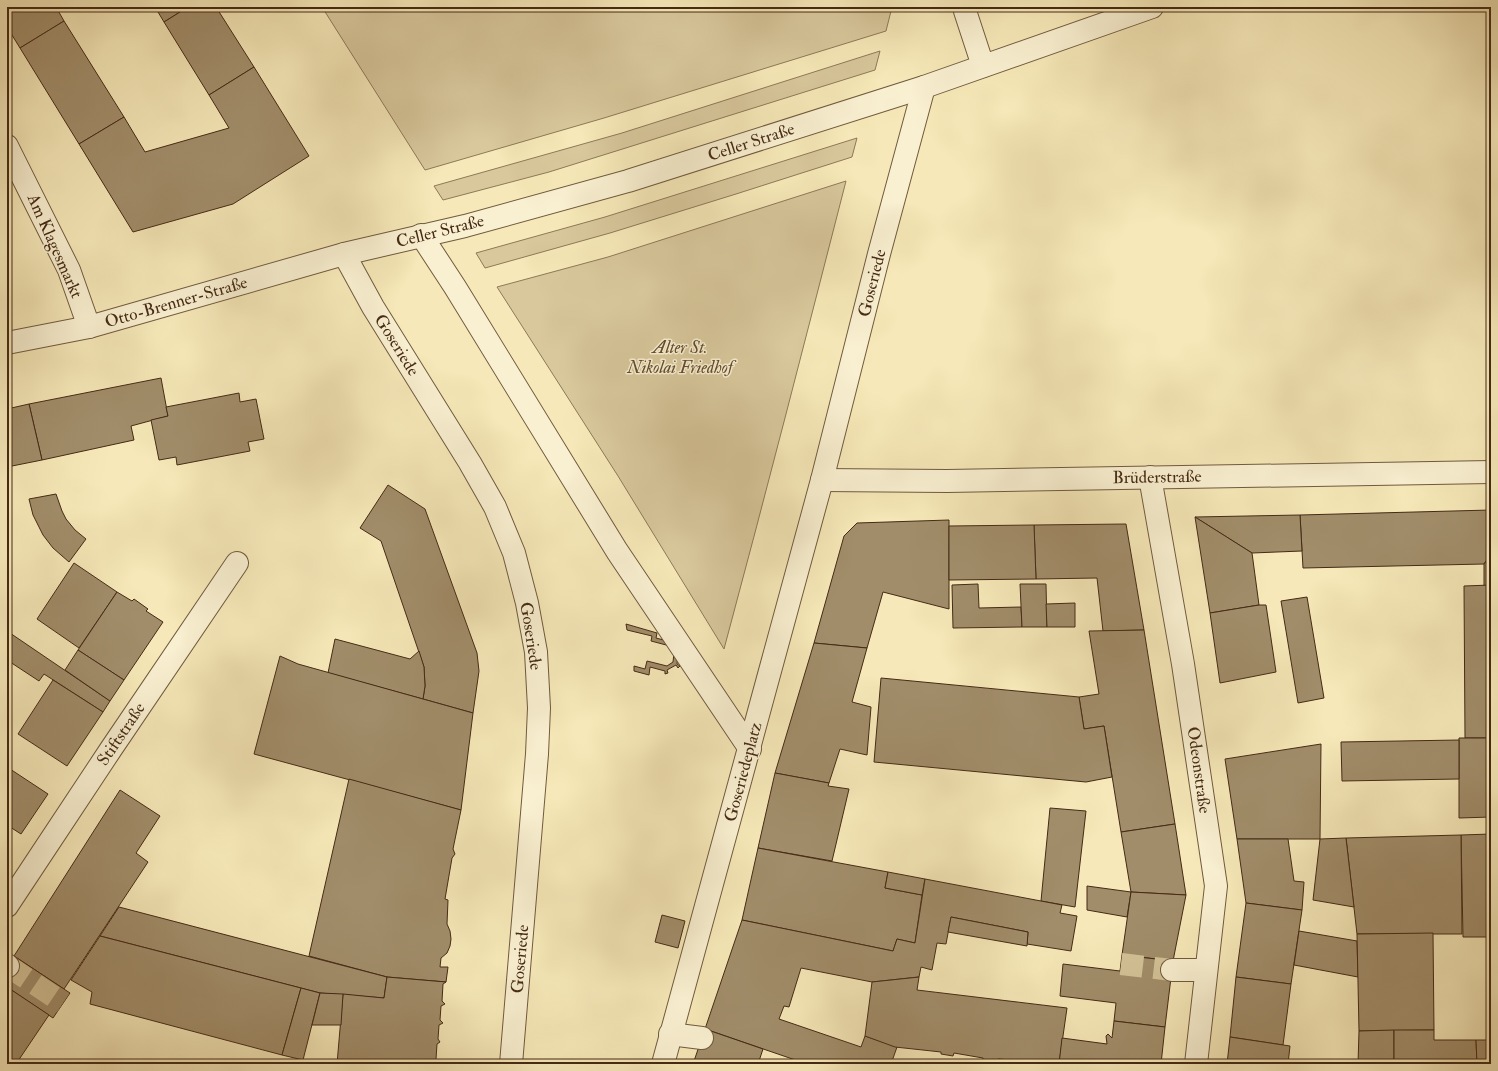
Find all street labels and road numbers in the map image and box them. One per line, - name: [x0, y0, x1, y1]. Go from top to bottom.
- street label: Celler Straße: [705, 118, 797, 166]
- street label: Am Klagesmarkt: [22, 190, 88, 302]
- street label: Celler Straße: [394, 210, 486, 252]
- street label: Goseriede: [853, 247, 891, 319]
- street label: Otto-Brenner-Straße: [102, 272, 250, 332]
- street label: Goseriede: [370, 310, 424, 380]
- street label: Brüderstraße: [1112, 466, 1202, 488]
- street label: Goseriede: [515, 600, 547, 672]
- street label: Stiftstraße: [92, 699, 150, 769]
- street label: Goseriedeplatz: [720, 720, 767, 824]
- street label: Odeonstraße: [1183, 725, 1215, 815]
- street label: Goseriede: [507, 924, 533, 994]

